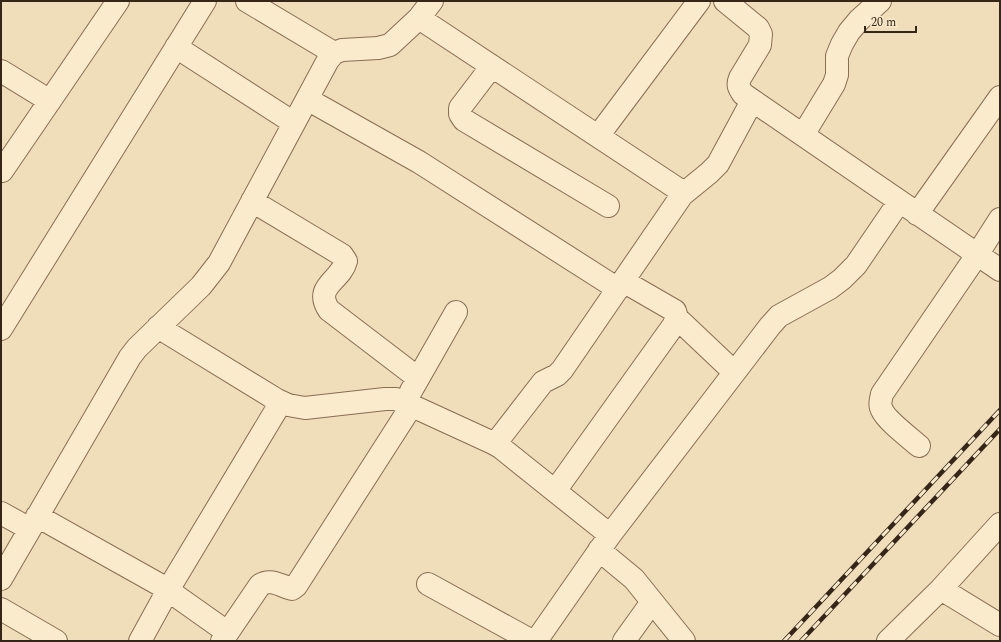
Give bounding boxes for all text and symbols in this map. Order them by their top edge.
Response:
scale bar [865,8,916,34]
text: 20 m [871,13,896,32]

